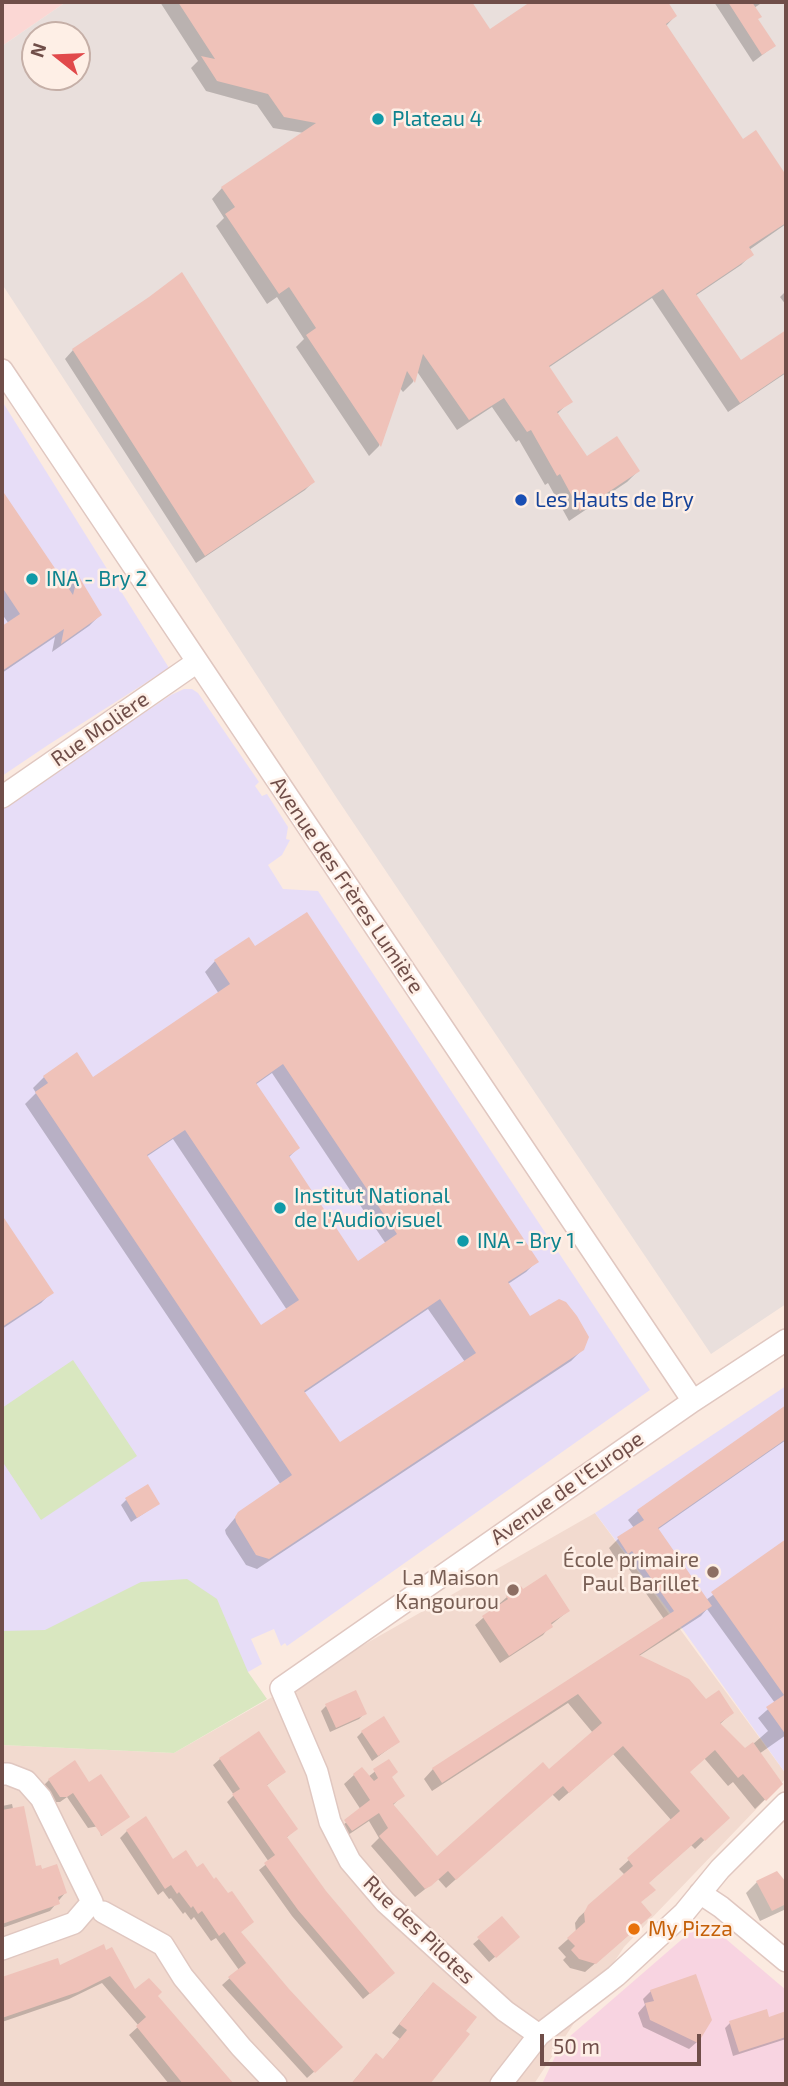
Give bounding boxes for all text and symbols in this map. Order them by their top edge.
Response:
north arrow [21,21,91,91]
text: N [24,40,51,60]
place label: Plateau 4 [392,106,483,132]
marker: Plateau 4 [370,111,386,127]
place label: Les Hauts de Bry [535,487,694,513]
marker: Les Hauts de Bry [513,492,529,508]
place label: INA - Bry 2 [46,566,147,592]
marker: INA - Bry 2 [24,571,40,587]
street label: Rue Molière [46,686,154,772]
street label: Avenue des Frères Lumière [265,772,429,998]
place label: Institut National de l'Audiovisuel [294,1183,450,1233]
marker: Institut National de l'Audiovisuel [272,1200,288,1216]
place label: INA - Bry 1 [477,1228,575,1254]
marker: INA - Bry 1 [455,1233,471,1249]
street label: Avenue de l'Europe [486,1426,648,1550]
place label: École primaire Paul Barillet [563,1547,699,1597]
marker: École primaire Paul Barillet [705,1564,721,1580]
place label: La Maison Kangourou [395,1565,499,1615]
marker: La Maison Kangourou [505,1582,521,1598]
street label: Rue des Pilotes [358,1870,480,1990]
place label: My Pizza [648,1916,733,1942]
marker: My Pizza [626,1921,642,1937]
scale bar [543,2020,704,2064]
text: 50 m [553,2033,600,2058]

